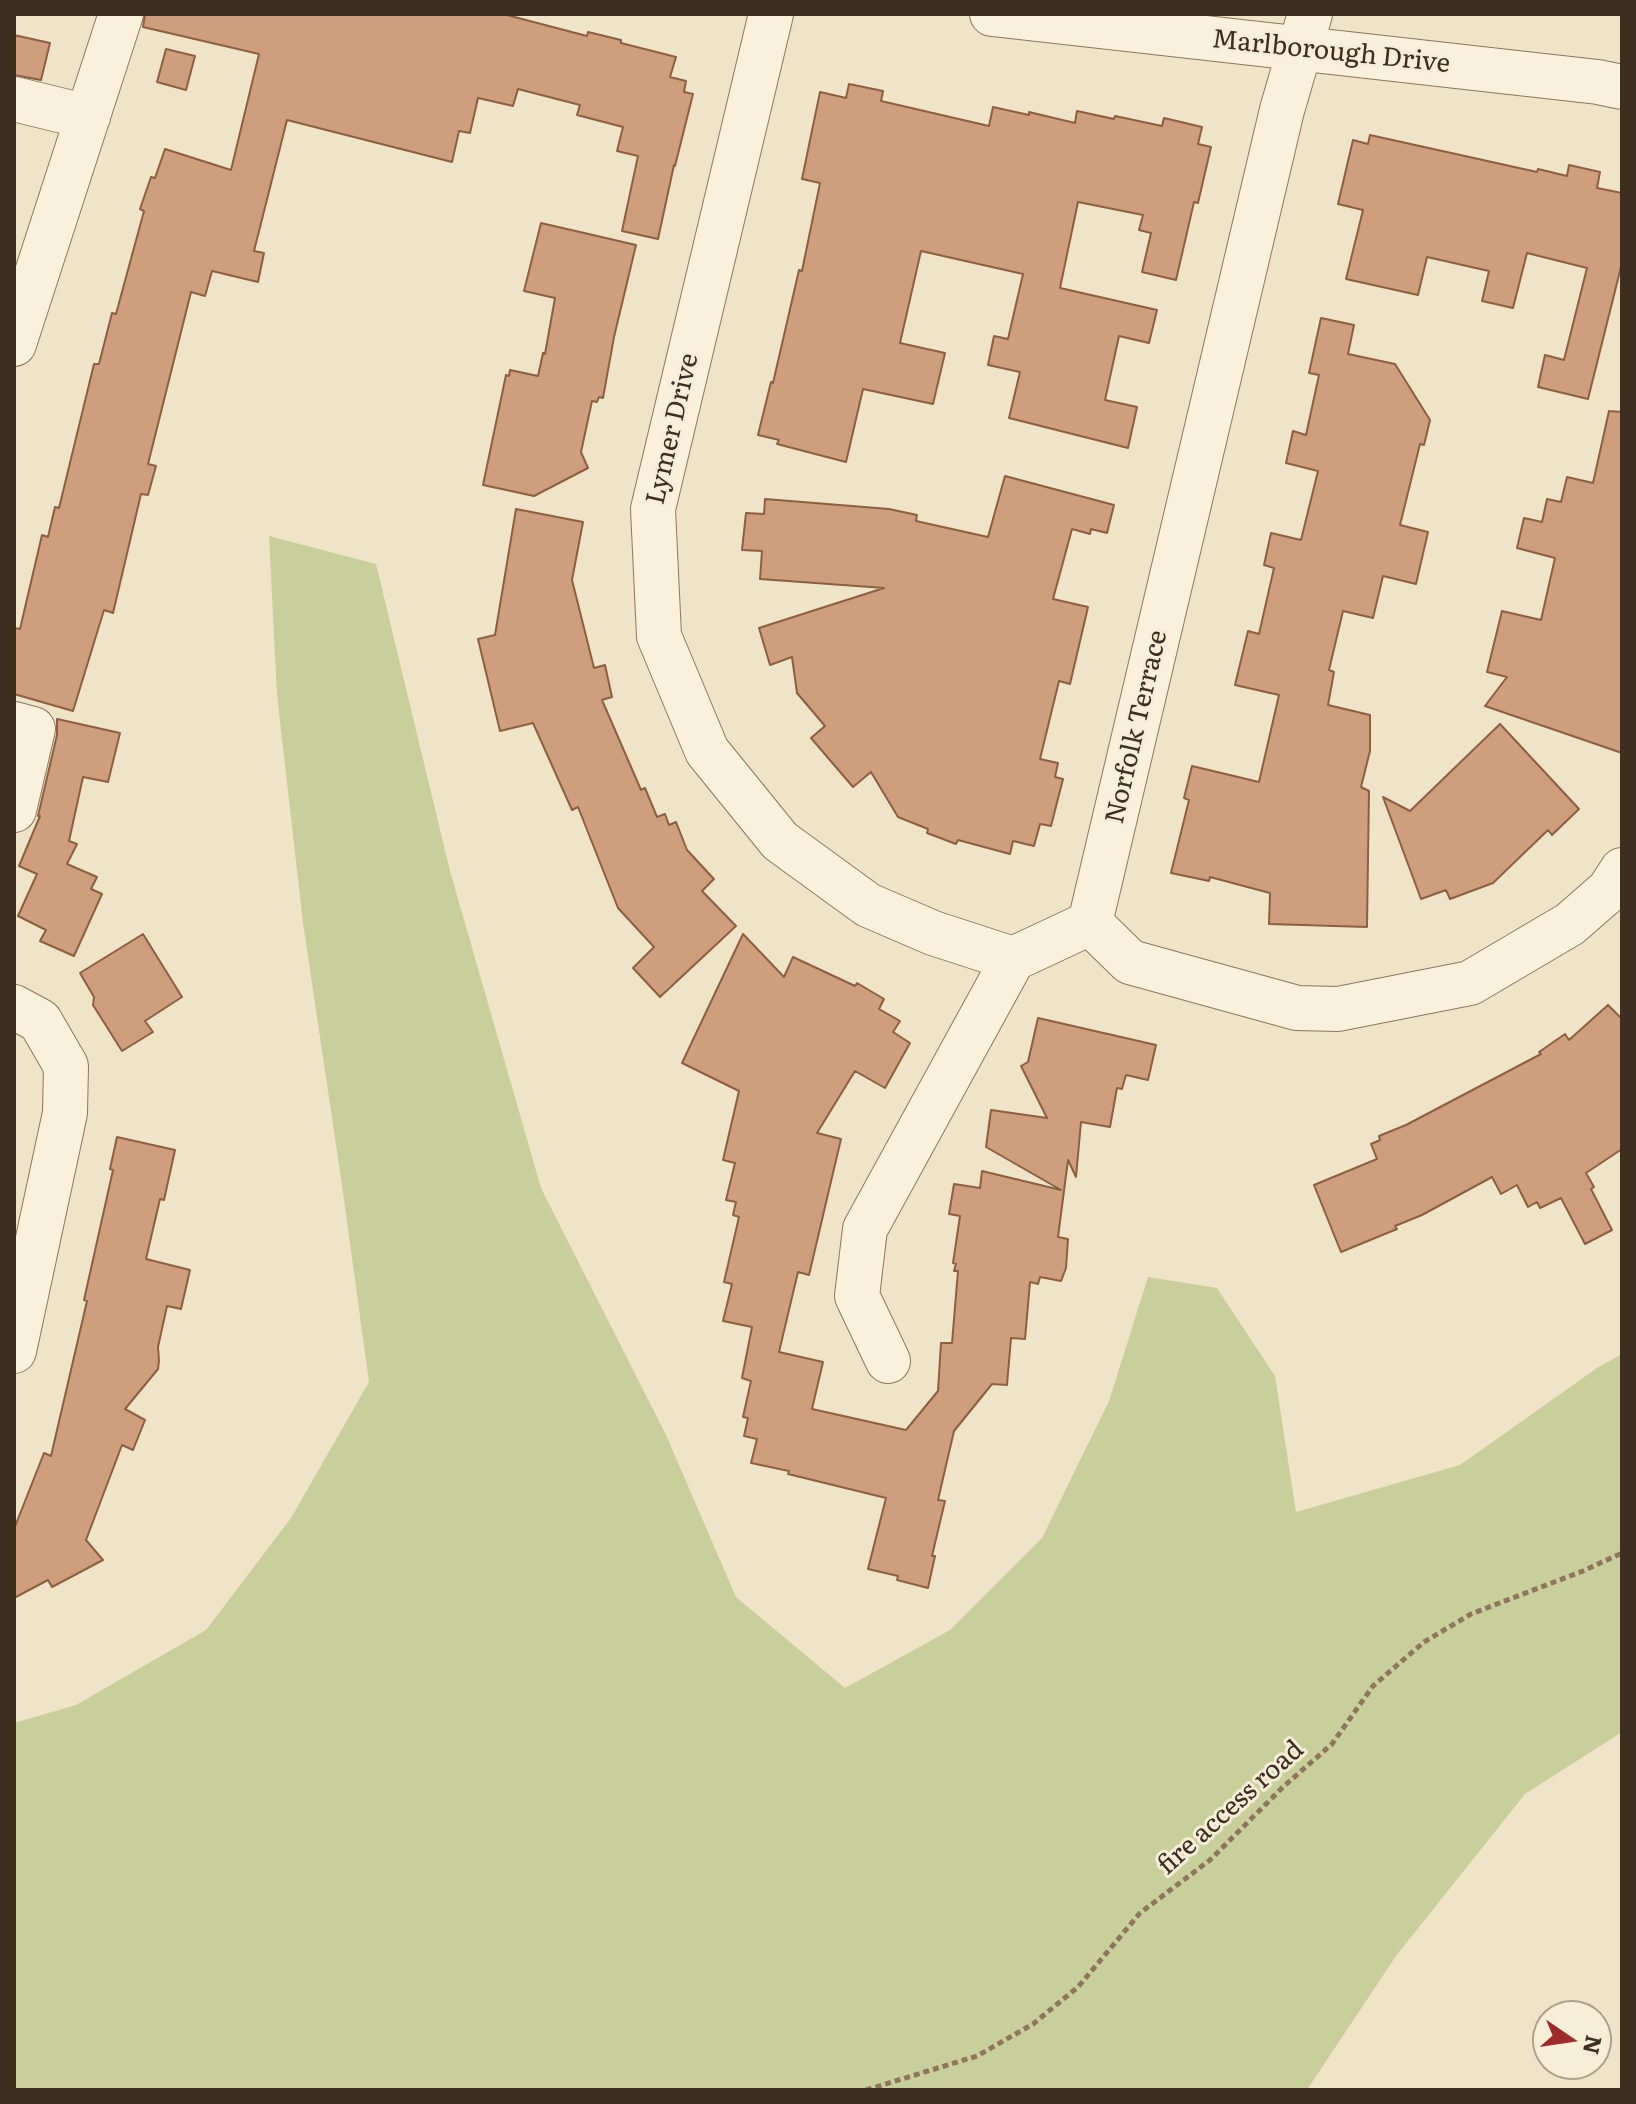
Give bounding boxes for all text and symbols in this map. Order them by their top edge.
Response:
street label: Marlborough Drive [1210,24,1452,80]
street label: Lymer Drive [640,350,706,508]
street label: Norfolk Terrace [1100,627,1174,827]
street label: fire access road [1152,1734,1310,1882]
north arrow [1532,2000,1612,2080]
text: N [1576,2032,1612,2058]

